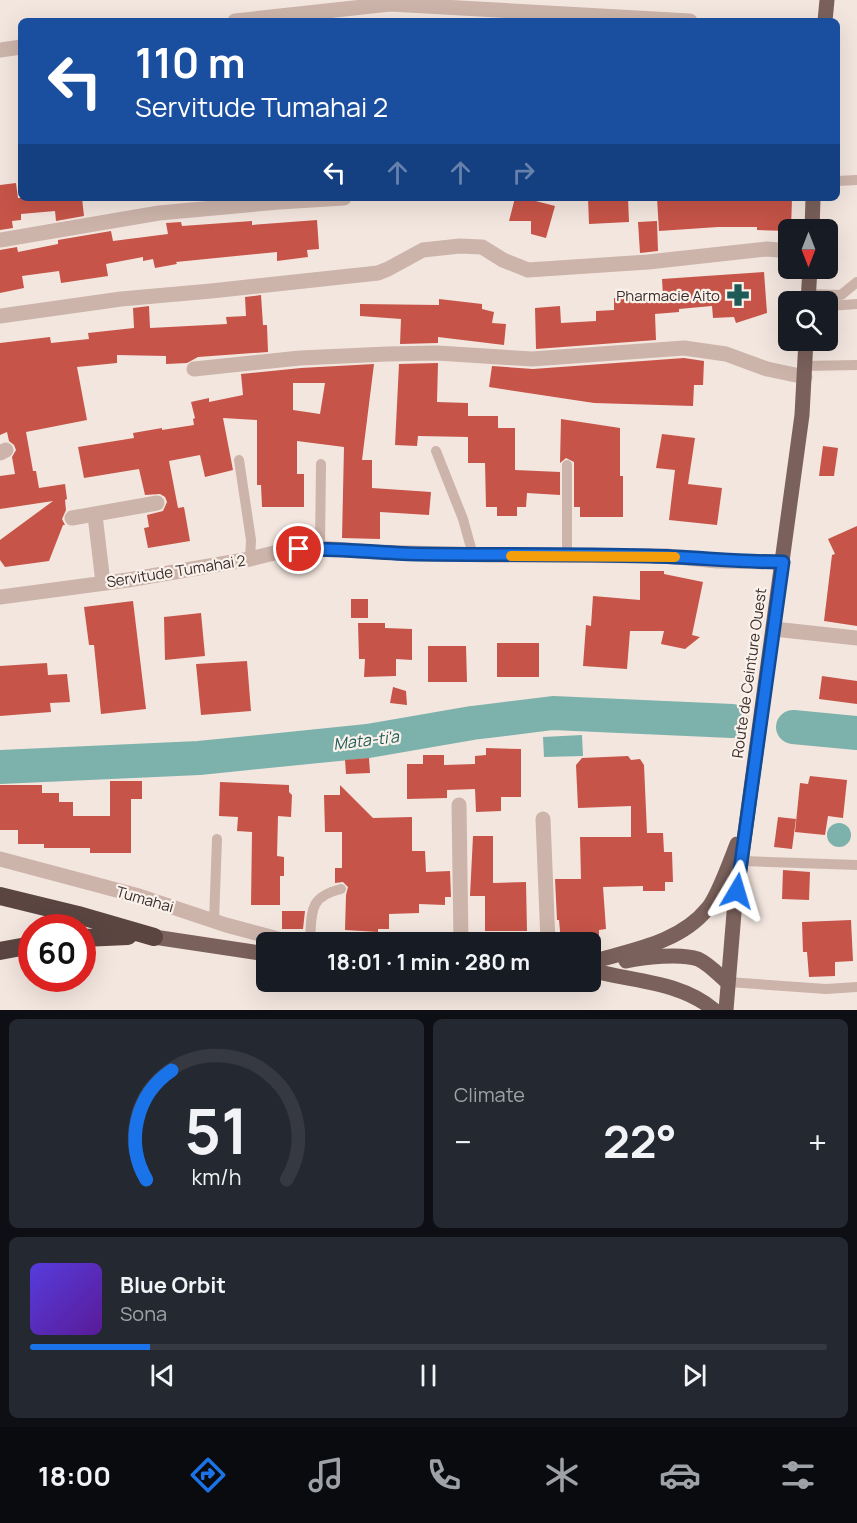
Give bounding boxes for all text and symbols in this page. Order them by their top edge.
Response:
text: 110 m [135,33,246,91]
icon: left [36,42,114,120]
text: Servitude Tumahai 2 [135,88,388,125]
icon: left [318,156,351,189]
icon: ahead [381,156,414,189]
icon: ahead [444,156,477,189]
icon: right [507,156,540,189]
north arrow [778,219,838,279]
map controls [778,219,838,351]
pharmacy icon: Pharmacie Aito [725,282,751,308]
place label: Pharmacie Aito [616,285,720,306]
button: search [778,291,838,351]
pin [273,523,324,574]
icon: arrive [282,532,315,565]
street label: Servitude Tumahai 2 [105,550,247,592]
street label: Route de Ceinture Ouest [727,587,771,759]
water label: Mata-ti'a [332,725,401,755]
position arrow [705,859,769,923]
street label: Tumahai [114,881,176,917]
speed limit sign: 60 [18,914,96,992]
text: 18:01 · 1 min · 280 m [327,947,530,977]
text: Climate [454,1081,525,1108]
text: 51 [185,1087,248,1173]
text: 22° [603,1110,677,1172]
text: − [454,1119,472,1164]
text: + [808,1119,827,1164]
text: km/h [192,1163,241,1192]
text: Blue Orbit [120,1270,226,1300]
text: Sona [120,1300,167,1327]
icon: previous [146,1359,179,1392]
icon: pause [412,1359,445,1392]
icon: next [678,1359,711,1392]
icon: directions [187,1454,229,1496]
icon: music [305,1454,347,1496]
icon: phone [423,1454,465,1496]
icon: climate [541,1454,583,1496]
icon: car [659,1454,701,1496]
icon: filters [777,1454,819,1496]
text: 18:00 [38,1457,111,1494]

